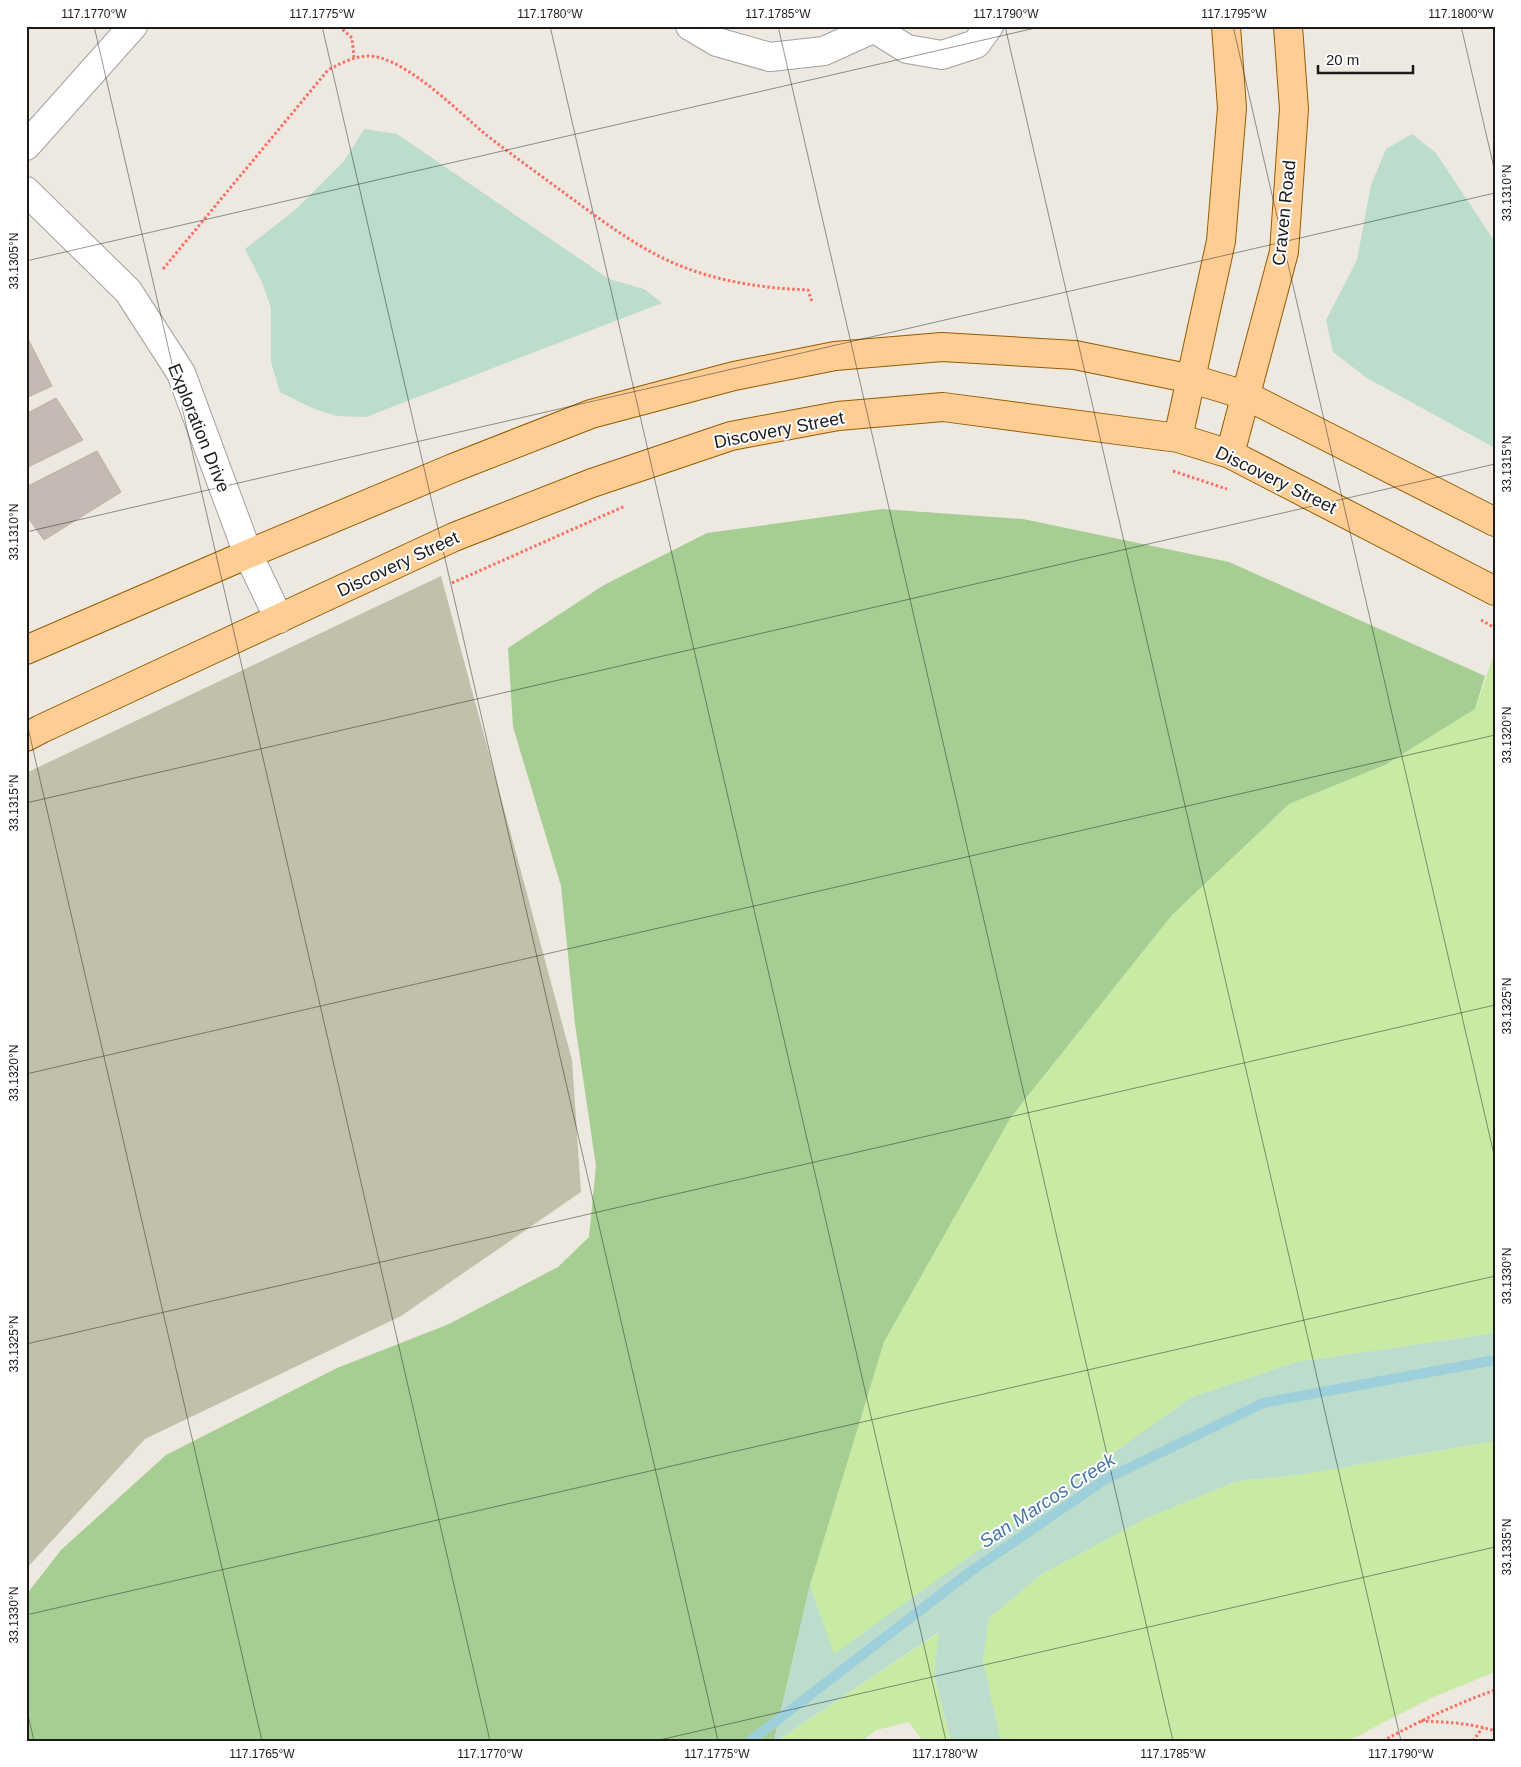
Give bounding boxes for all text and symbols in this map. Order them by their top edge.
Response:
text: 117.1770°W [61,7,127,21]
text: 117.1775°W [289,7,355,21]
text: 117.1780°W [517,7,583,21]
text: 117.1785°W [745,7,811,21]
text: 117.1790°W [973,7,1039,21]
text: 117.1795°W [1201,7,1267,21]
text: 117.1800°W [1428,7,1494,21]
scale bar [1318,42,1414,74]
text: 20 m [1326,51,1359,68]
street label: Craven Road [1269,159,1299,267]
text: 33.1310°N [1500,165,1514,221]
text: 33.1305°N [7,233,21,289]
street label: Exploration Drive [164,361,234,495]
street label: Discovery Street [712,408,846,452]
text: 33.1315°N [1500,436,1514,492]
street label: Discovery Street [1212,442,1340,518]
text: 33.1310°N [7,504,21,560]
street label: Discovery Street [334,527,462,601]
text: 33.1320°N [1500,707,1514,763]
text: 33.1315°N [7,775,21,831]
text: 33.1325°N [1500,978,1514,1034]
text: 33.1320°N [7,1045,21,1101]
text: 33.1330°N [1500,1248,1514,1304]
text: 33.1325°N [7,1316,21,1372]
water label: San Marcos Creek [976,1448,1120,1552]
text: 33.1335°N [1500,1519,1514,1575]
text: 33.1330°N [7,1587,21,1643]
text: 117.1765°W [229,1747,295,1761]
text: 117.1770°W [457,1747,523,1761]
text: 117.1775°W [684,1747,750,1761]
text: 117.1780°W [912,1747,978,1761]
text: 117.1785°W [1140,1747,1206,1761]
text: 117.1790°W [1368,1747,1434,1761]

